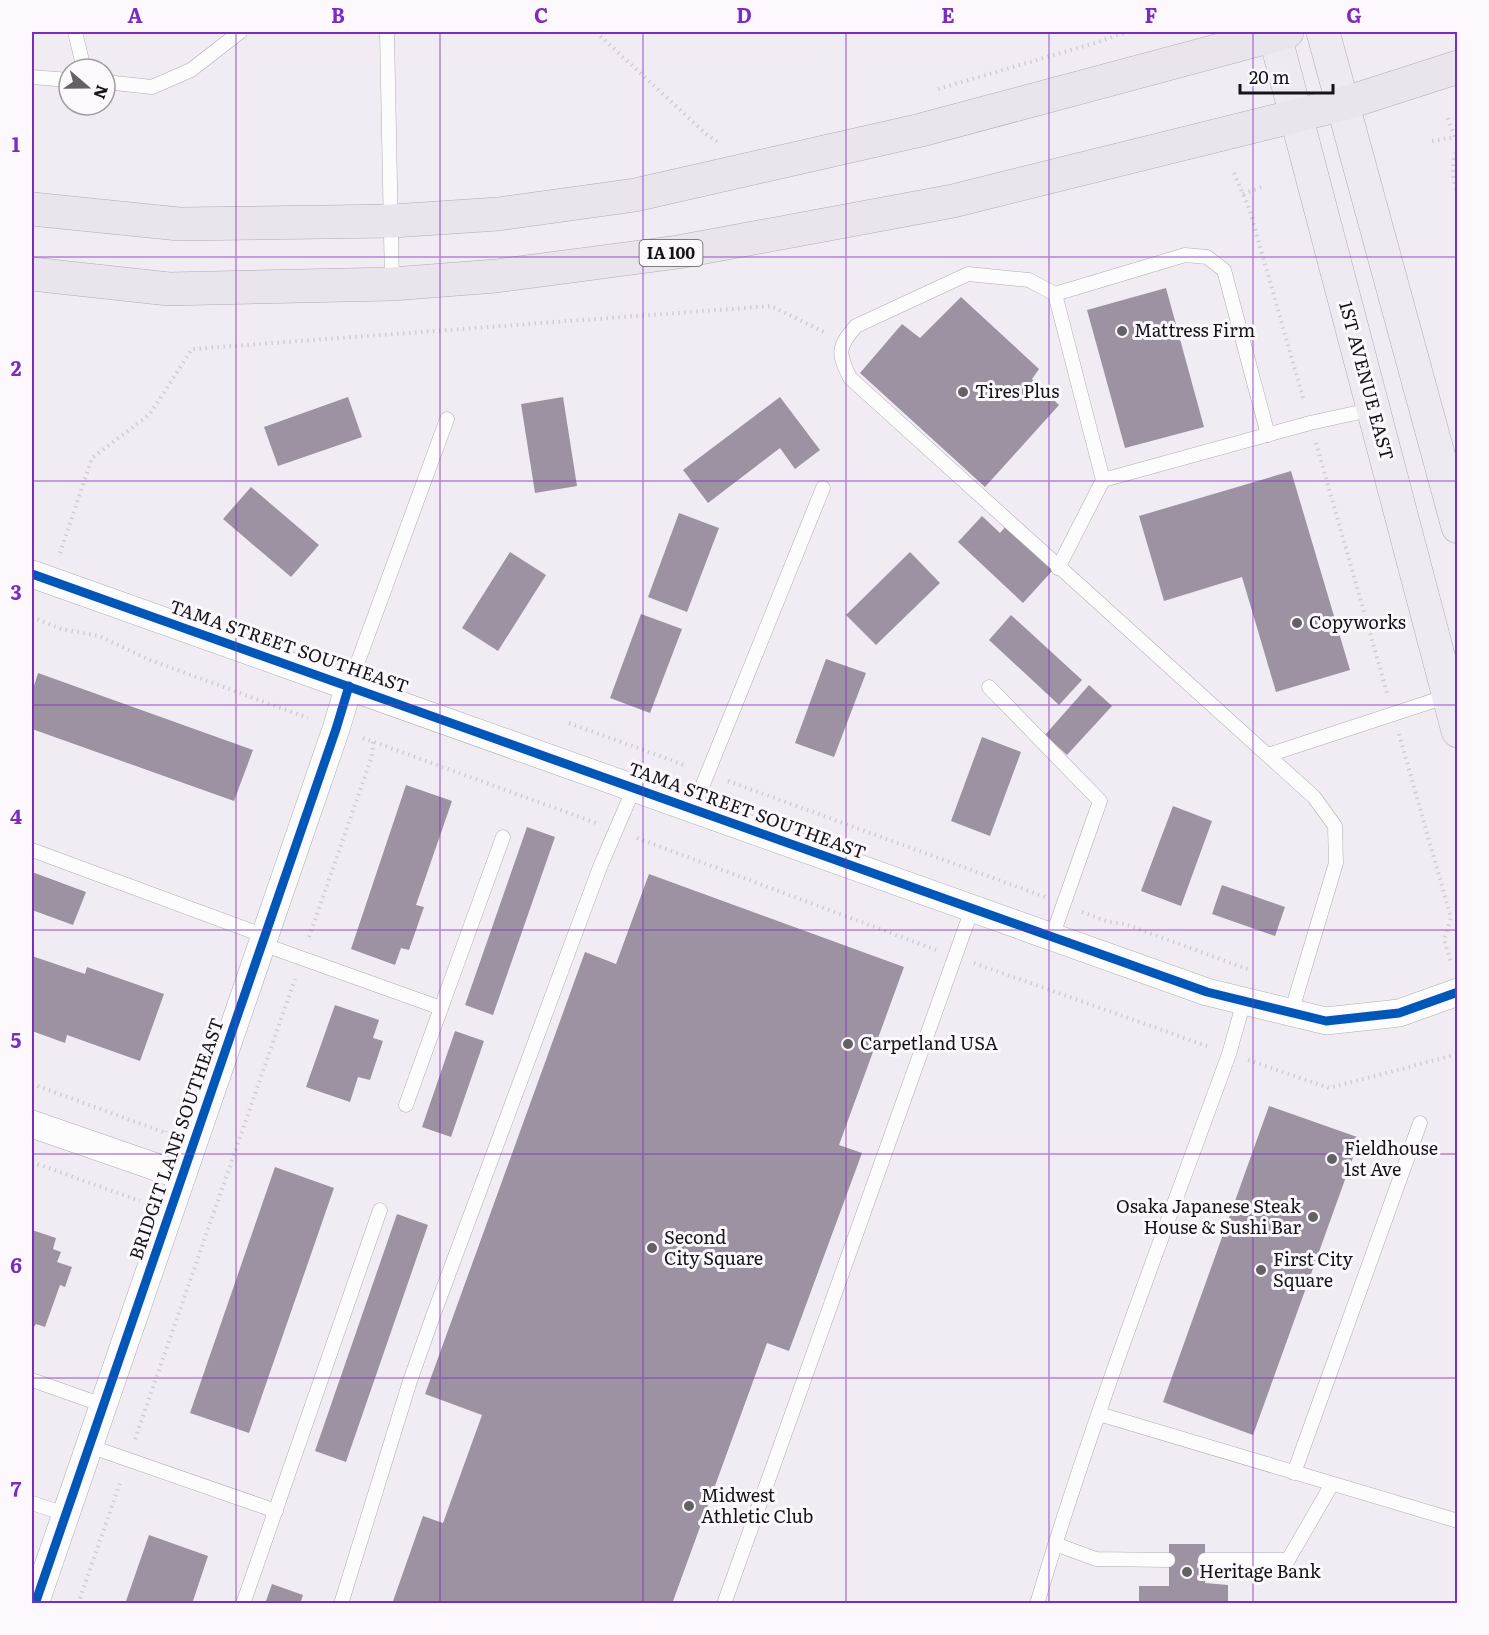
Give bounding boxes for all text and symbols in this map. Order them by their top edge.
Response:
text: A [127,0,143,29]
text: B [331,0,345,29]
text: C [534,0,548,29]
text: D [736,0,752,29]
text: E [941,0,955,29]
text: F [1145,0,1158,29]
text: G [1346,0,1362,29]
north arrow [57,57,117,117]
scale bar [1240,57,1333,95]
text: 20 m [1249,63,1290,90]
text: N [88,82,116,103]
text: 1 [12,128,20,158]
road number: IA 100 [640,240,702,266]
street label: 1ST AVENUE EAST [1333,298,1402,463]
place label: Mattress Firm [1134,316,1255,343]
marker: Mattress Firm [1115,324,1129,338]
text: 2 [11,352,22,382]
place label: Tires Plus [975,377,1059,404]
marker: Tires Plus [956,385,970,399]
text: 3 [10,576,22,606]
street label: TAMA STREET SOUTHEAST [166,592,413,699]
place label: Copyworks [1309,608,1406,635]
marker: Copyworks [1290,616,1304,630]
street label: TAMA STREET SOUTHEAST [625,754,870,865]
text: 4 [10,800,22,830]
street label: BRIDGIT LANE SOUTHEAST [121,1014,230,1263]
text: 5 [11,1024,22,1054]
place label: Carpetland USA [860,1029,998,1056]
marker: Carpetland USA [841,1037,855,1051]
place label: Fieldhouse 1st Ave [1344,1134,1438,1182]
marker: Fieldhouse 1st Ave [1325,1152,1339,1166]
place label: Osaka Japanese Steak House & Sushi Bar [1116,1192,1302,1240]
marker: Osaka Japanese Steak House & Sushi Bar [1306,1210,1320,1224]
place label: Second City Square [664,1223,763,1271]
marker: Second City Square [645,1241,659,1255]
place label: First City Square [1273,1245,1354,1293]
text: 6 [10,1249,22,1279]
marker: First City Square [1254,1263,1268,1277]
text: 7 [11,1473,22,1503]
place label: Midwest Athletic Club [701,1481,814,1529]
marker: Midwest Athletic Club [682,1499,696,1513]
place label: Heritage Bank [1199,1557,1322,1584]
marker: Heritage Bank [1180,1565,1194,1579]

